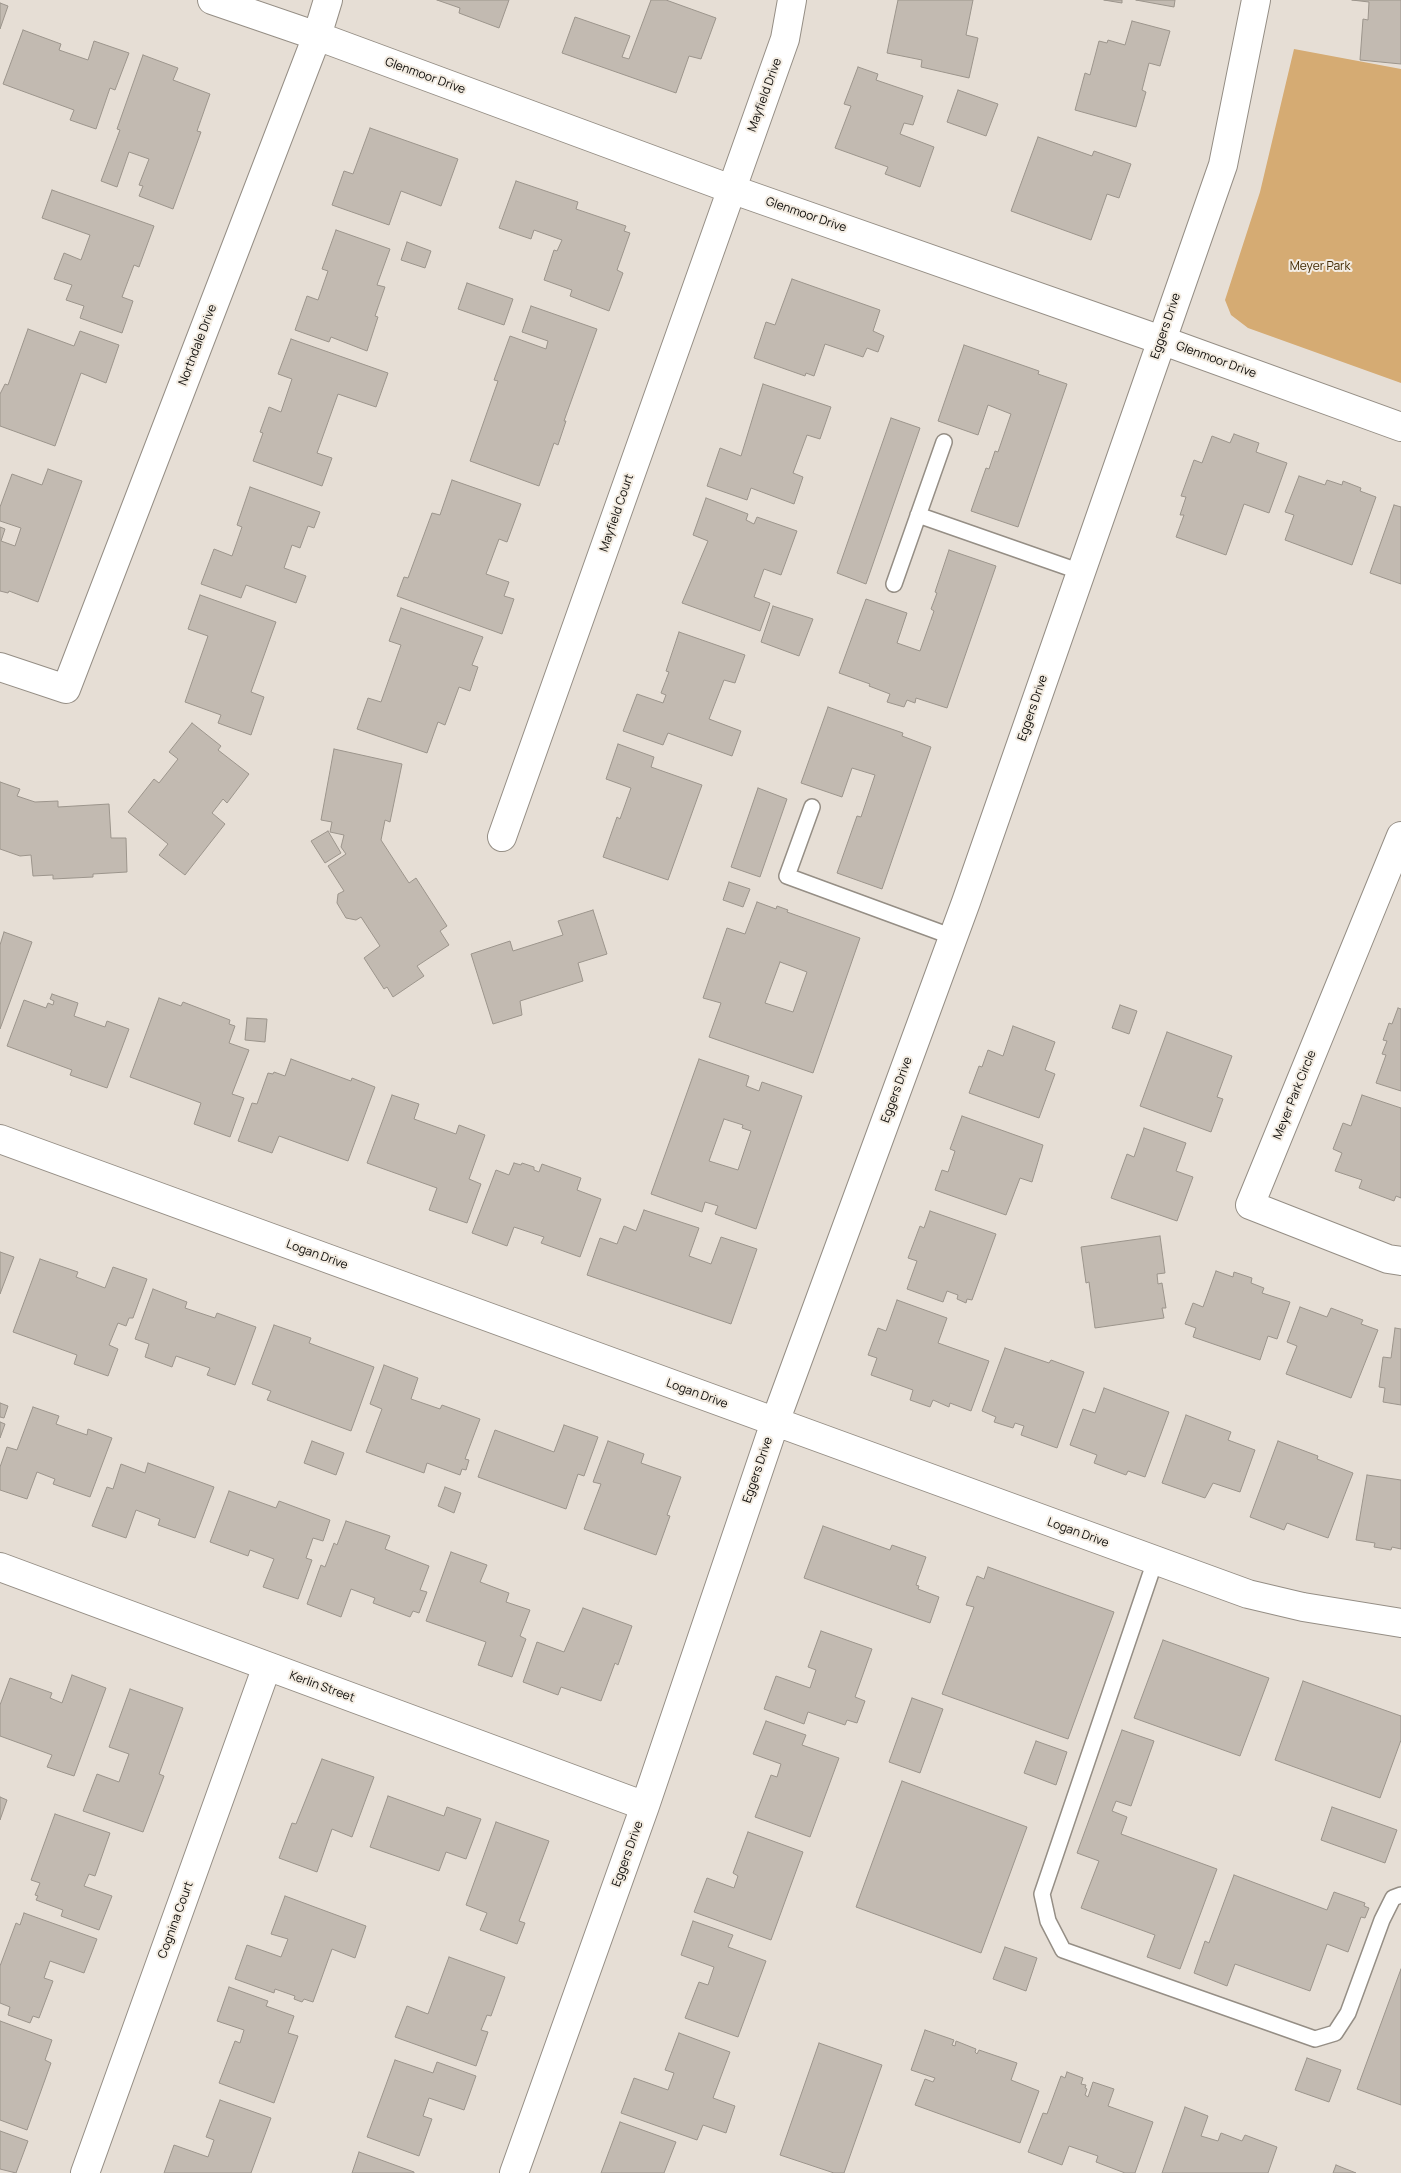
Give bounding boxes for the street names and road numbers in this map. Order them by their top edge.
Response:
street label: Glenmoor Drive [383,55,467,97]
street label: Mayfield Drive [745,56,785,134]
street label: Glenmoor Drive [764,194,848,236]
street label: Eggers Drive [1148,291,1184,361]
street label: Northdale Drive [176,302,220,388]
street label: Glenmoor Drive [1174,339,1258,381]
street label: Mayfield Court [597,472,637,554]
street label: Eggers Drive [1015,673,1051,743]
street label: Meyer Park Circle [1271,1048,1319,1142]
street label: Eggers Drive [878,1055,916,1125]
street label: Logan Drive [284,1237,350,1273]
street label: Logan Drive [664,1376,730,1412]
street label: Eggers Drive [740,1435,776,1505]
street label: Logan Drive [1045,1515,1111,1551]
street label: Kerlin Street [287,1669,357,1705]
street label: Eggers Drive [609,1819,647,1889]
street label: Cognina Court [155,1880,197,1960]

